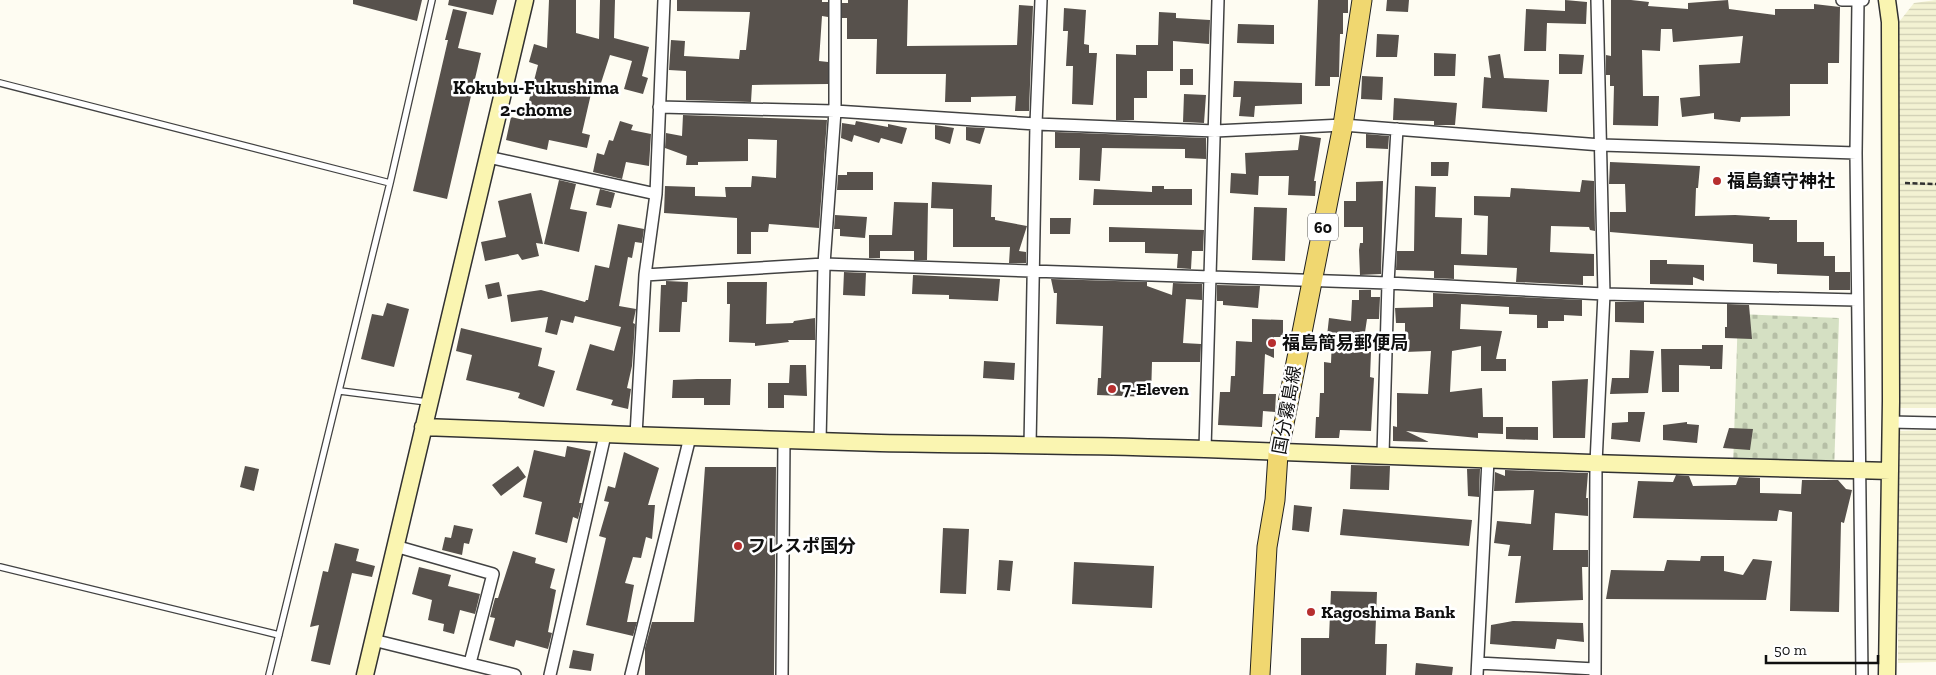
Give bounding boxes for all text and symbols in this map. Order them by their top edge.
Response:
district label: Kokubu-Fukushima 2-chome [453,76,620,121]
place label: 福島鎮守神社 [1727,170,1835,192]
marker: 福島鎮守神社 [1711,175,1723,187]
road number: 60 [1308,213,1338,240]
place label: 福島簡易郵便局 [1282,332,1408,354]
marker: 福島簡易郵便局 [1266,337,1278,349]
street label: 国分霧島線 [1268,364,1306,456]
place label: 7-Eleven [1122,378,1189,400]
marker: 7-Eleven [1106,383,1118,395]
place label: フレスポ国分 [748,535,856,557]
marker: フレスポ国分 [732,540,744,552]
place label: Kagoshima Bank [1321,601,1455,623]
marker: Kagoshima Bank [1305,606,1317,618]
scale bar [1766,632,1878,664]
text: 50 m [1774,641,1807,659]

